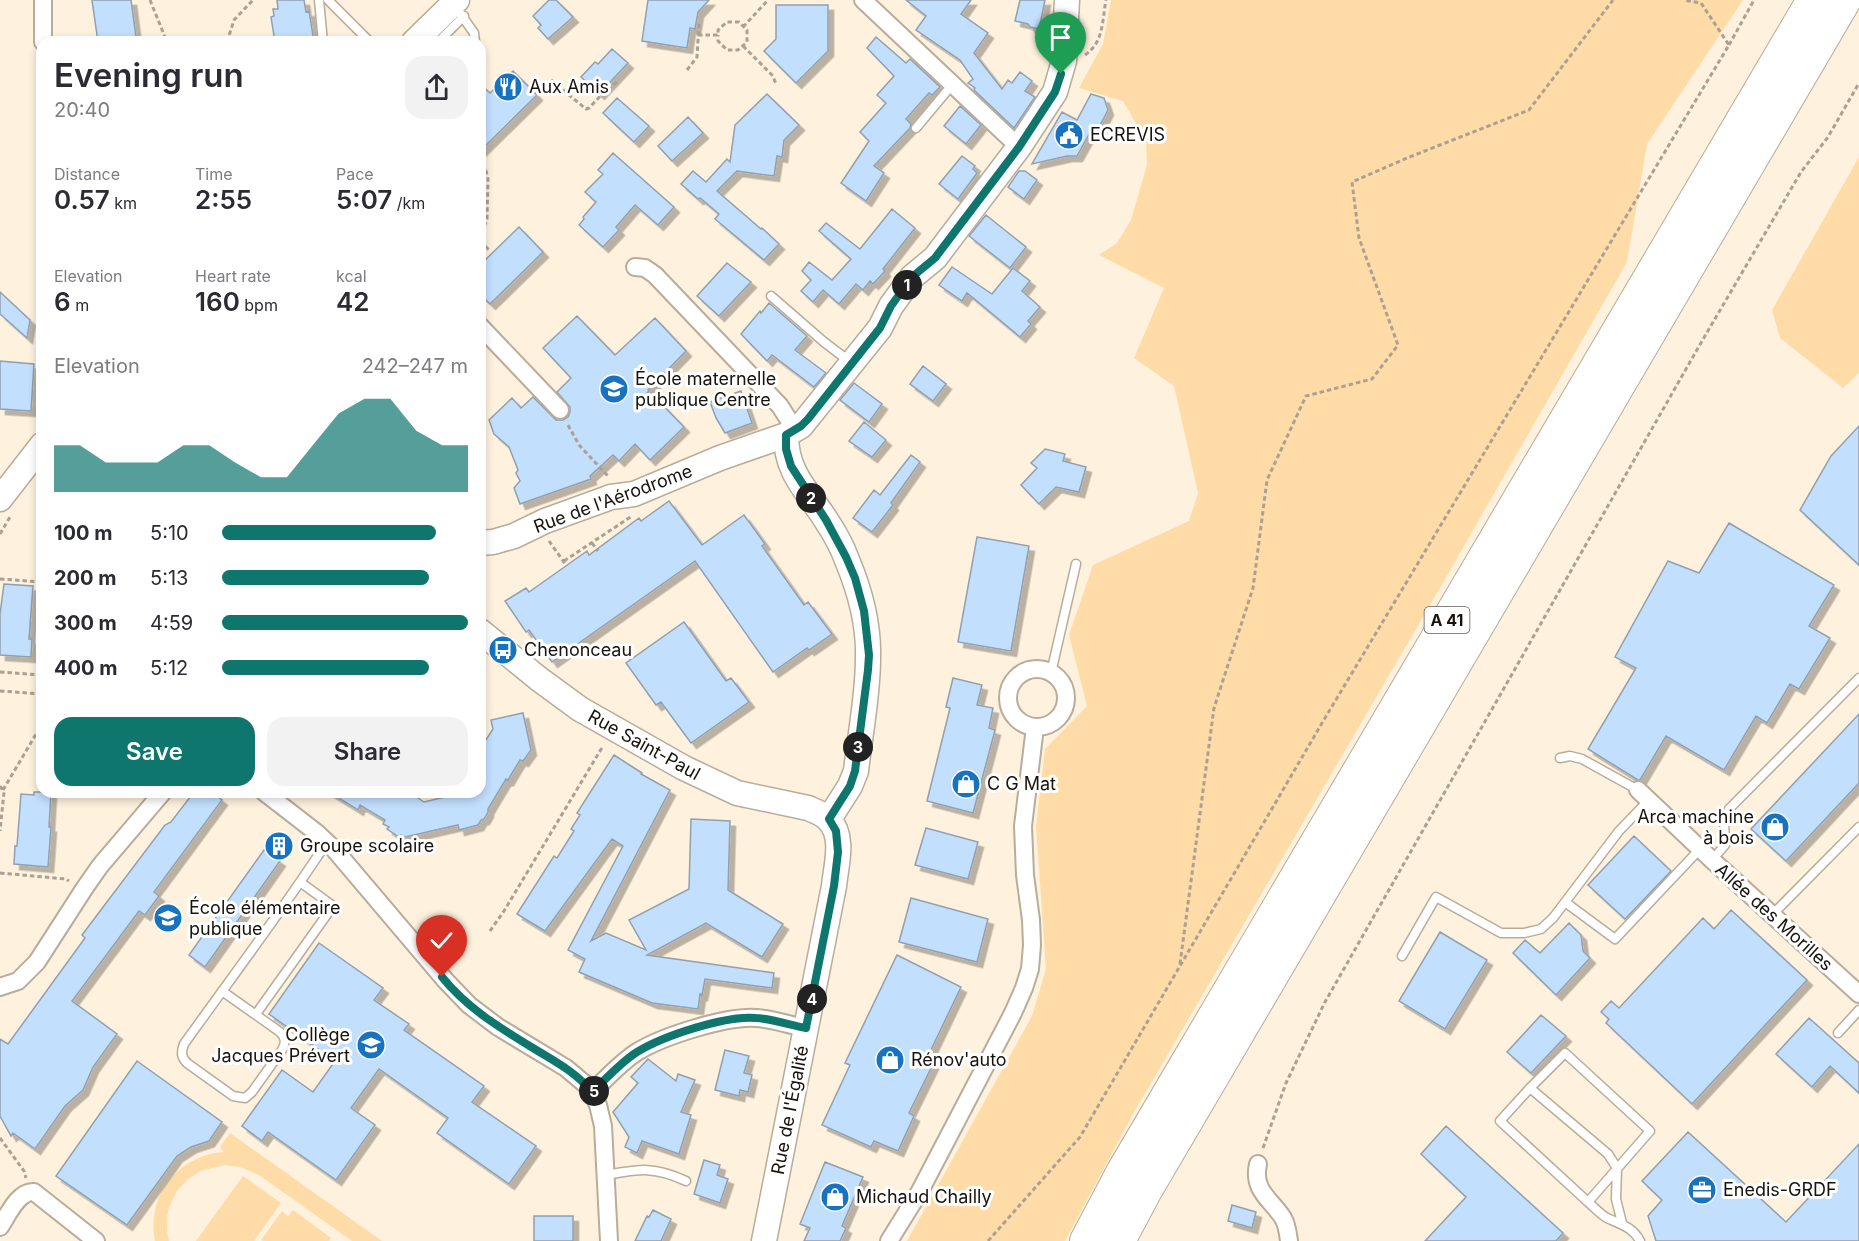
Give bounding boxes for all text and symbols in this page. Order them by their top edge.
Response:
pin [1035,12,1086,74]
icon: arrive [1044,21,1077,54]
text: Evening run [54,55,244,95]
button: share [405,56,468,119]
restaurant icon: Aux Amis [492,71,524,103]
place label: Aux Amis [529,76,609,97]
text: 20:40 [54,98,110,122]
public building icon: ECREVIS [1053,119,1085,151]
place label: ECREVIS [1090,124,1165,145]
text: Distance [54,164,120,184]
text: Time [195,164,233,184]
text: Pace [336,164,374,184]
text: 0.57 [54,184,110,215]
text: 2:55 [195,184,252,215]
text: 5:07 [336,184,392,215]
text: km [110,193,137,213]
text: /km [392,193,425,213]
text: Elevation [54,266,123,286]
text: Heart rate [195,266,271,286]
text: kcal [336,266,367,286]
pin: 1 [892,270,922,300]
text: 1 [904,275,910,295]
text: 6 [54,286,71,317]
text: 160 [195,286,240,317]
text: 42 [336,286,370,317]
text: m [71,295,89,315]
text: bpm [240,295,278,315]
text: Elevation [54,354,140,378]
text: 242–247 m [362,354,468,378]
place label: École maternelle publique Centre [635,367,776,410]
school or university icon: École maternelle publique Centre [598,373,630,405]
street label: Rue de l'Aérodrome [531,460,695,537]
pin: 2 [796,483,826,513]
text: 2 [806,488,816,508]
text: 100 m [54,521,113,545]
text: 5:10 [150,521,189,545]
text: 200 m [54,566,117,590]
text: 5:13 [150,566,188,590]
road number: A 41 [1424,607,1470,633]
text: 300 m [54,611,117,635]
text: 4:59 [150,611,193,635]
bus stop icon: Chenonceau [487,634,519,666]
place label: Chenonceau [524,639,632,660]
text: 400 m [54,656,118,680]
text: 5:12 [150,656,188,680]
street label: Rue Saint-Paul [585,705,704,784]
button: Save [54,717,255,786]
button: Share [267,717,468,786]
pin: 3 [843,732,873,762]
text: 3 [853,737,863,757]
shop icon: C G Mat [950,768,982,800]
place label: C G Mat [987,773,1056,794]
place label: Arca machine à bois [1637,806,1754,848]
shop icon: Arca machine à bois [1759,811,1791,843]
building icon: Groupe scolaire [263,830,295,862]
place label: Groupe scolaire [300,835,434,856]
street label: Allée des Morilles [1711,858,1837,975]
place label: École élémentaire publique [189,896,340,939]
school or university icon: École élémentaire publique [152,902,184,934]
pin [416,915,467,977]
icon: check [425,924,458,957]
pin: 4 [797,984,827,1014]
text: 4 [807,989,817,1009]
place label: Collège Jacques Prévert [211,1024,350,1066]
school or university icon: Collège Jacques Prévert [355,1029,387,1061]
street label: Rue de l'Égalité [766,1043,812,1176]
shop icon: Rénov'auto [874,1044,906,1076]
place label: Rénov'auto [911,1049,1007,1070]
pin: 5 [579,1076,609,1106]
text: 5 [589,1081,599,1101]
office icon: Enedis-GRDF [1686,1174,1718,1206]
place label: Enedis-GRDF [1723,1179,1837,1200]
shop icon: Michaud Chailly [819,1181,851,1213]
place label: Michaud Chailly [856,1186,992,1207]

